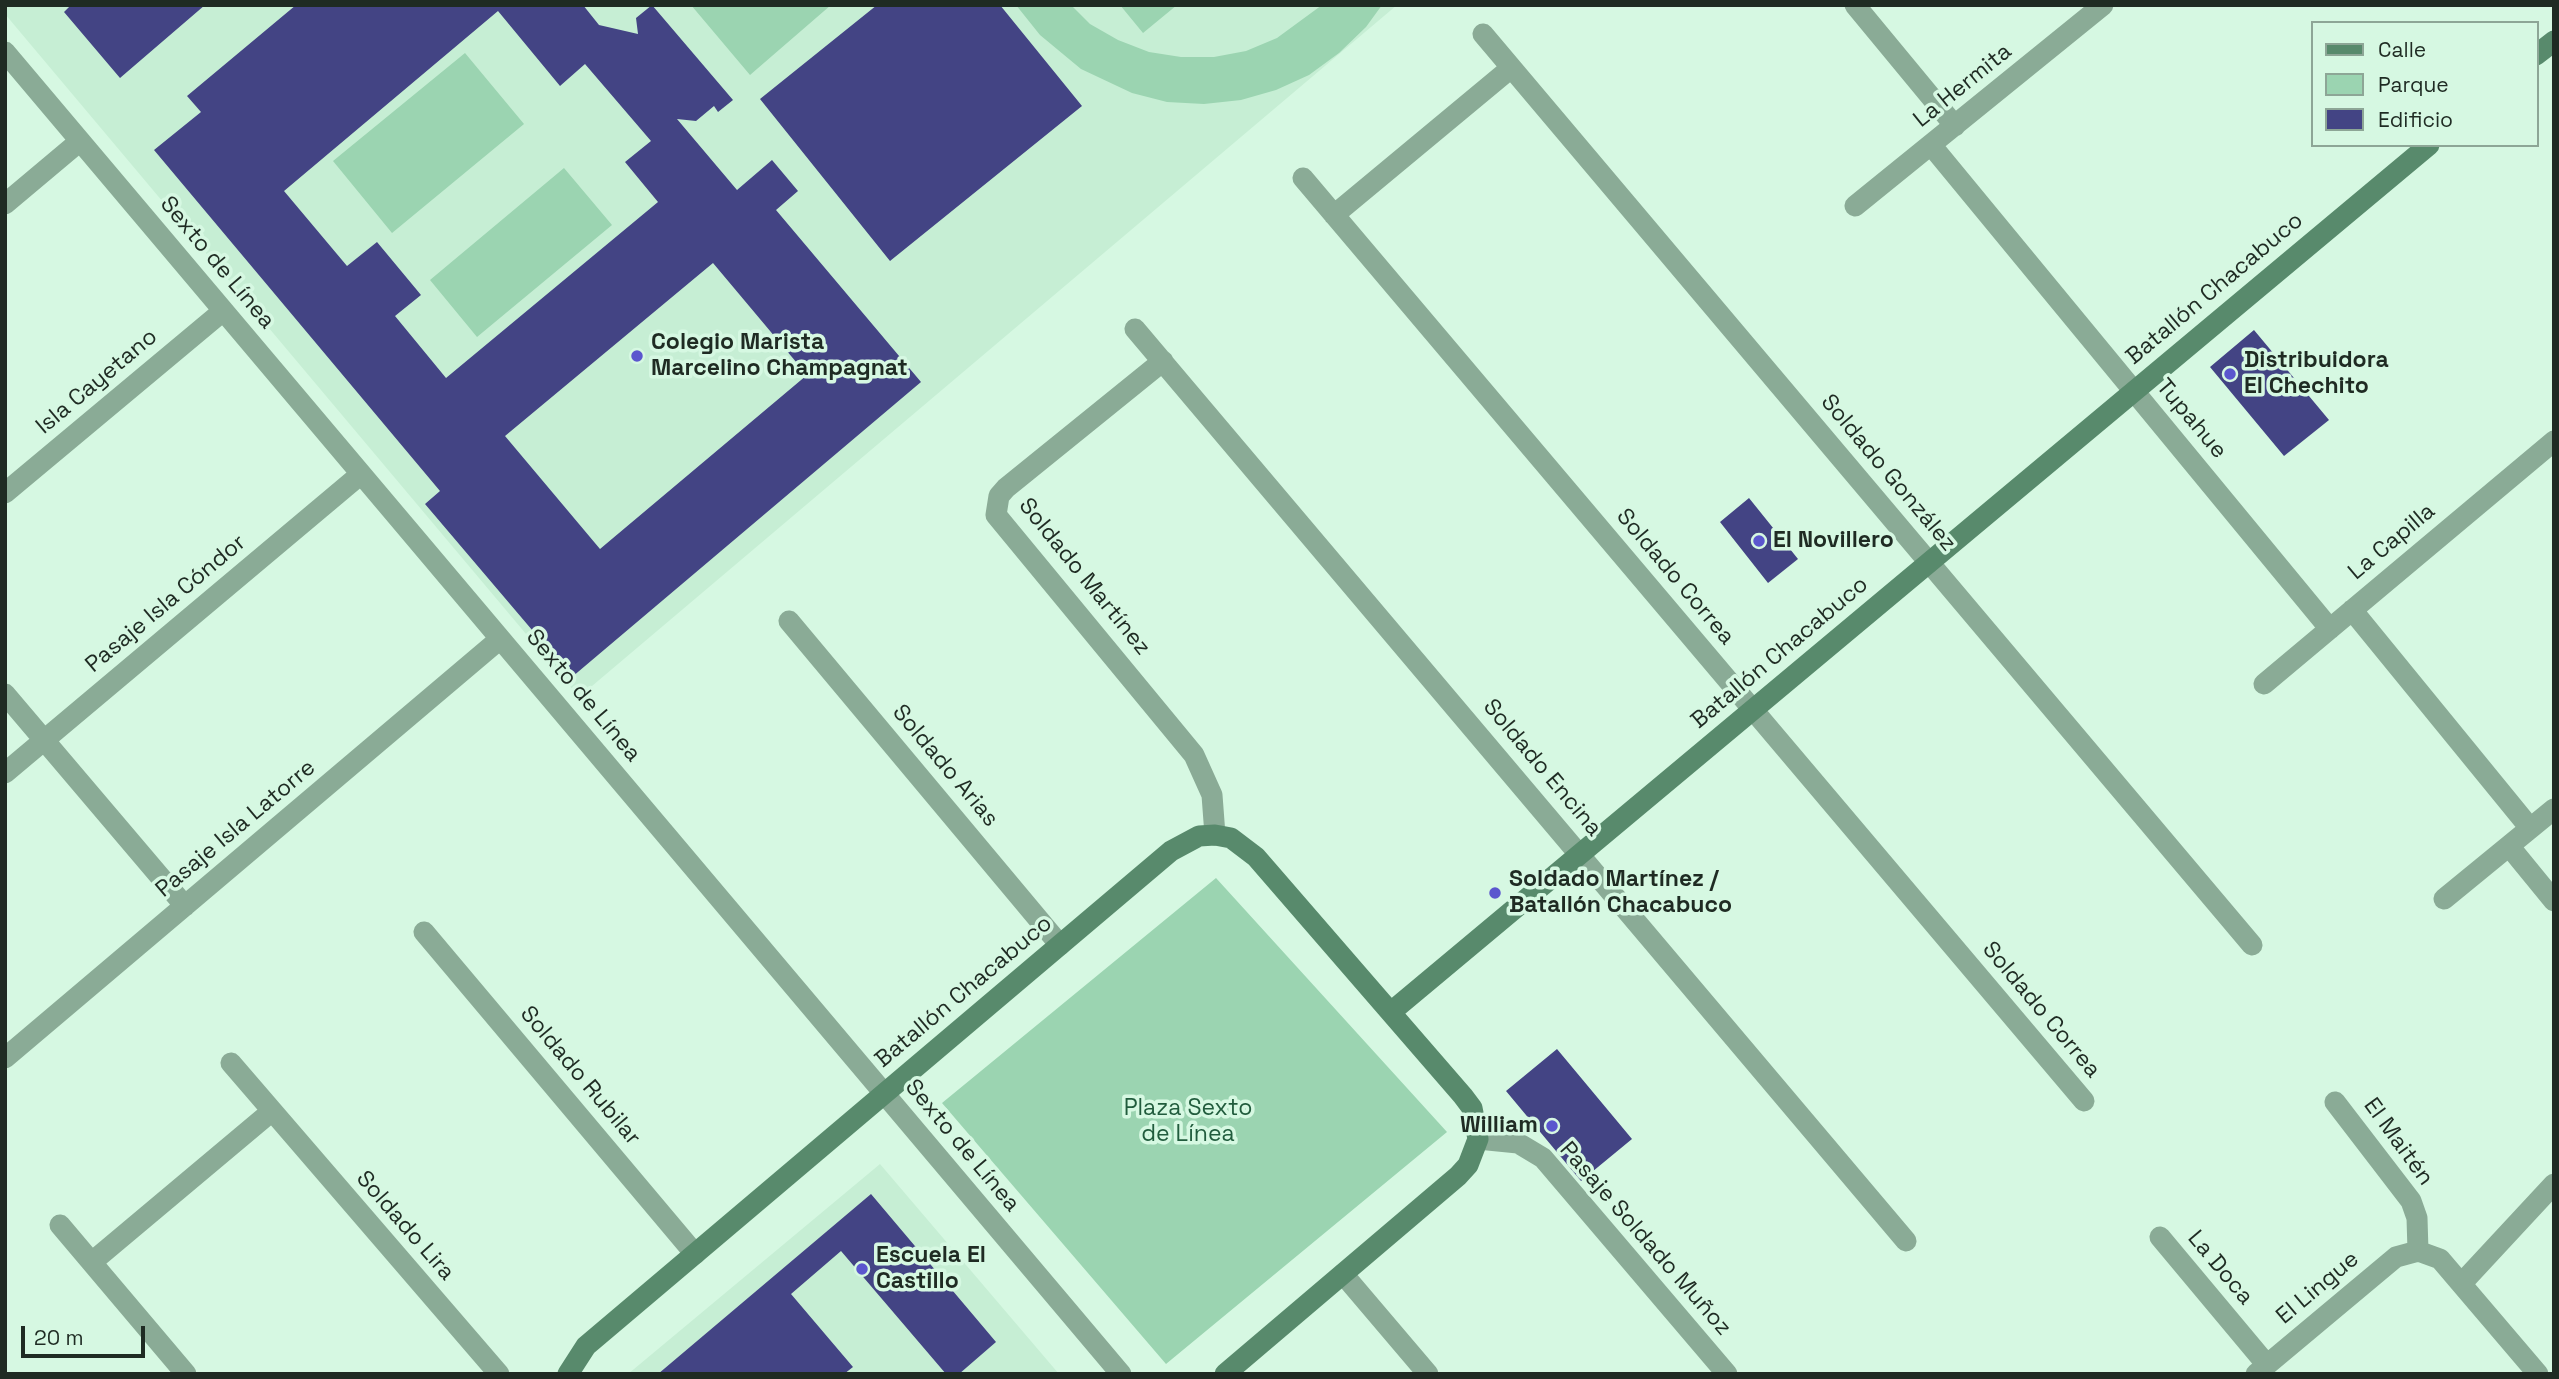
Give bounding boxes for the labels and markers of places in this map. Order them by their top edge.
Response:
place label: Colegio Marista Marcelino Champagnat [651,329,908,383]
place label: Distribuidora El Chechito [2244,347,2389,401]
marker: Colegio Marista Marcelino Champagnat [629,348,645,364]
marker: Distribuidora El Chechito [2222,366,2238,382]
place label: El Novillero [1773,527,1894,555]
marker: El Novillero [1751,533,1767,549]
place label: Soldado Martínez / Batallón Chacabuco [1509,866,1732,920]
marker: Soldado Martínez / Batallón Chacabuco [1487,885,1503,901]
place label: William [1460,1112,1538,1140]
marker: William [1544,1118,1560,1134]
place label: Escuela El Castillo [876,1242,986,1296]
marker: Escuela El Castillo [854,1261,870,1277]

